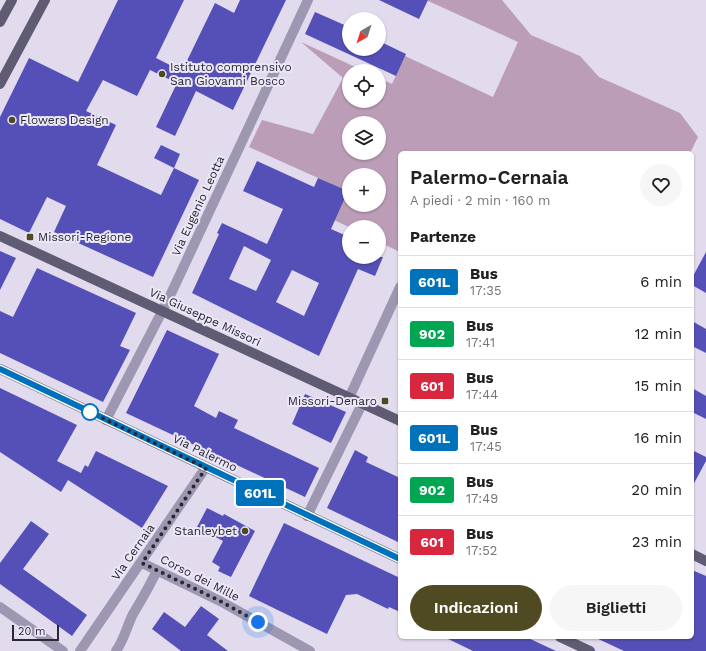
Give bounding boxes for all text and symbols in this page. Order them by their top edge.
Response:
north arrow [342,12,386,56]
map controls [342,12,386,264]
place label: Istituto comprensivo San Giovanni Bosco [170,60,292,88]
button: locate [342,64,386,108]
marker: Istituto comprensivo San Giovanni Bosco [157,69,167,79]
place label: Flowers Design [20,113,109,127]
marker: Flowers Design [7,115,17,125]
button: layers [342,116,386,160]
street label: Via Eugenio Leotta [169,154,227,258]
button: heart [640,164,682,206]
text: Palermo-Cernaia [410,166,568,189]
button: + [342,168,386,212]
text: A piedi · 2 min · 160 m [410,193,550,208]
button: − [342,220,386,264]
text: Partenze [410,228,476,246]
place label: Missori-Regione [38,230,131,244]
marker: Missori-Regione [25,232,35,242]
text: Bus [470,265,498,283]
text: 6 min [640,273,682,291]
text: 601L [418,274,450,290]
text: 17:35 [470,283,501,298]
street label: Via Giuseppe Missori [147,285,263,349]
text: Bus [466,317,494,335]
text: 12 min [635,325,682,343]
text: 902 [419,326,445,342]
text: 17:41 [466,335,495,350]
text: Bus [466,369,494,387]
text: 15 min [635,377,682,395]
text: 601 [420,378,444,394]
text: 17:44 [466,387,498,402]
place label: Missori-Denaro [288,394,377,408]
marker: Missori-Denaro [380,396,390,406]
unlabelled marker [81,403,99,421]
text: Bus [470,421,498,439]
text: 16 min [634,429,682,447]
text: 601L [418,430,450,446]
street label: Via Palermo [171,431,239,475]
text: 17:45 [470,439,502,454]
text: Bus [466,473,494,491]
line badge: 601L [232,480,288,506]
text: 20 min [631,481,682,499]
text: 902 [419,482,445,498]
text: 601L [244,485,276,501]
text: 17:49 [466,491,498,506]
street label: Via Cernaia [108,521,158,583]
place label: Stanleybet [174,524,237,538]
text: Bus [466,525,494,543]
marker: Stanleybet [240,526,250,536]
text: 23 min [632,533,682,551]
text: 601 [420,534,444,550]
text: 17:52 [466,543,497,558]
street label: Corso dei Mille [158,552,242,604]
button: Indicazioni [410,585,542,631]
button: Biglietti [550,585,682,631]
your location [248,612,268,632]
scale bar [12,623,59,642]
text: 20 m [18,625,46,638]

